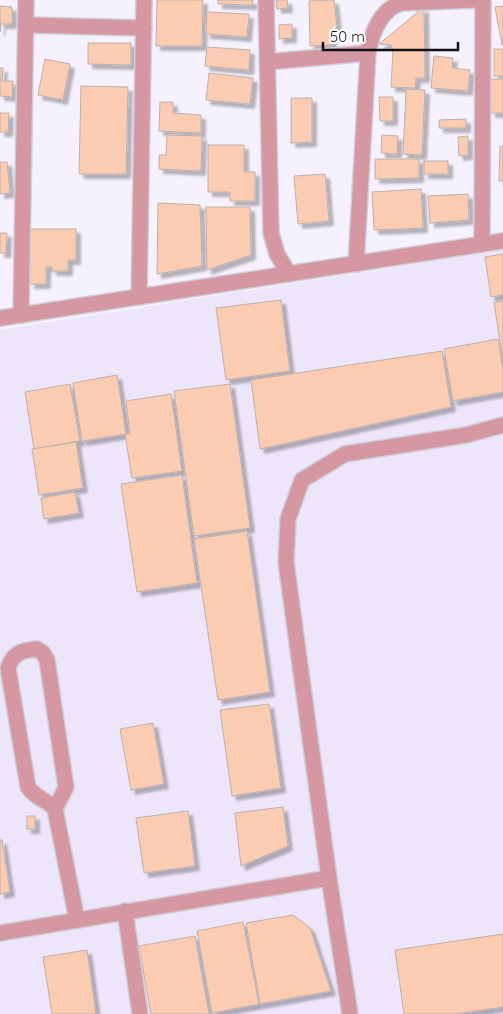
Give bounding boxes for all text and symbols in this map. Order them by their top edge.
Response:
scale bar [323,20,458,52]
text: 50 m [330,27,365,46]

